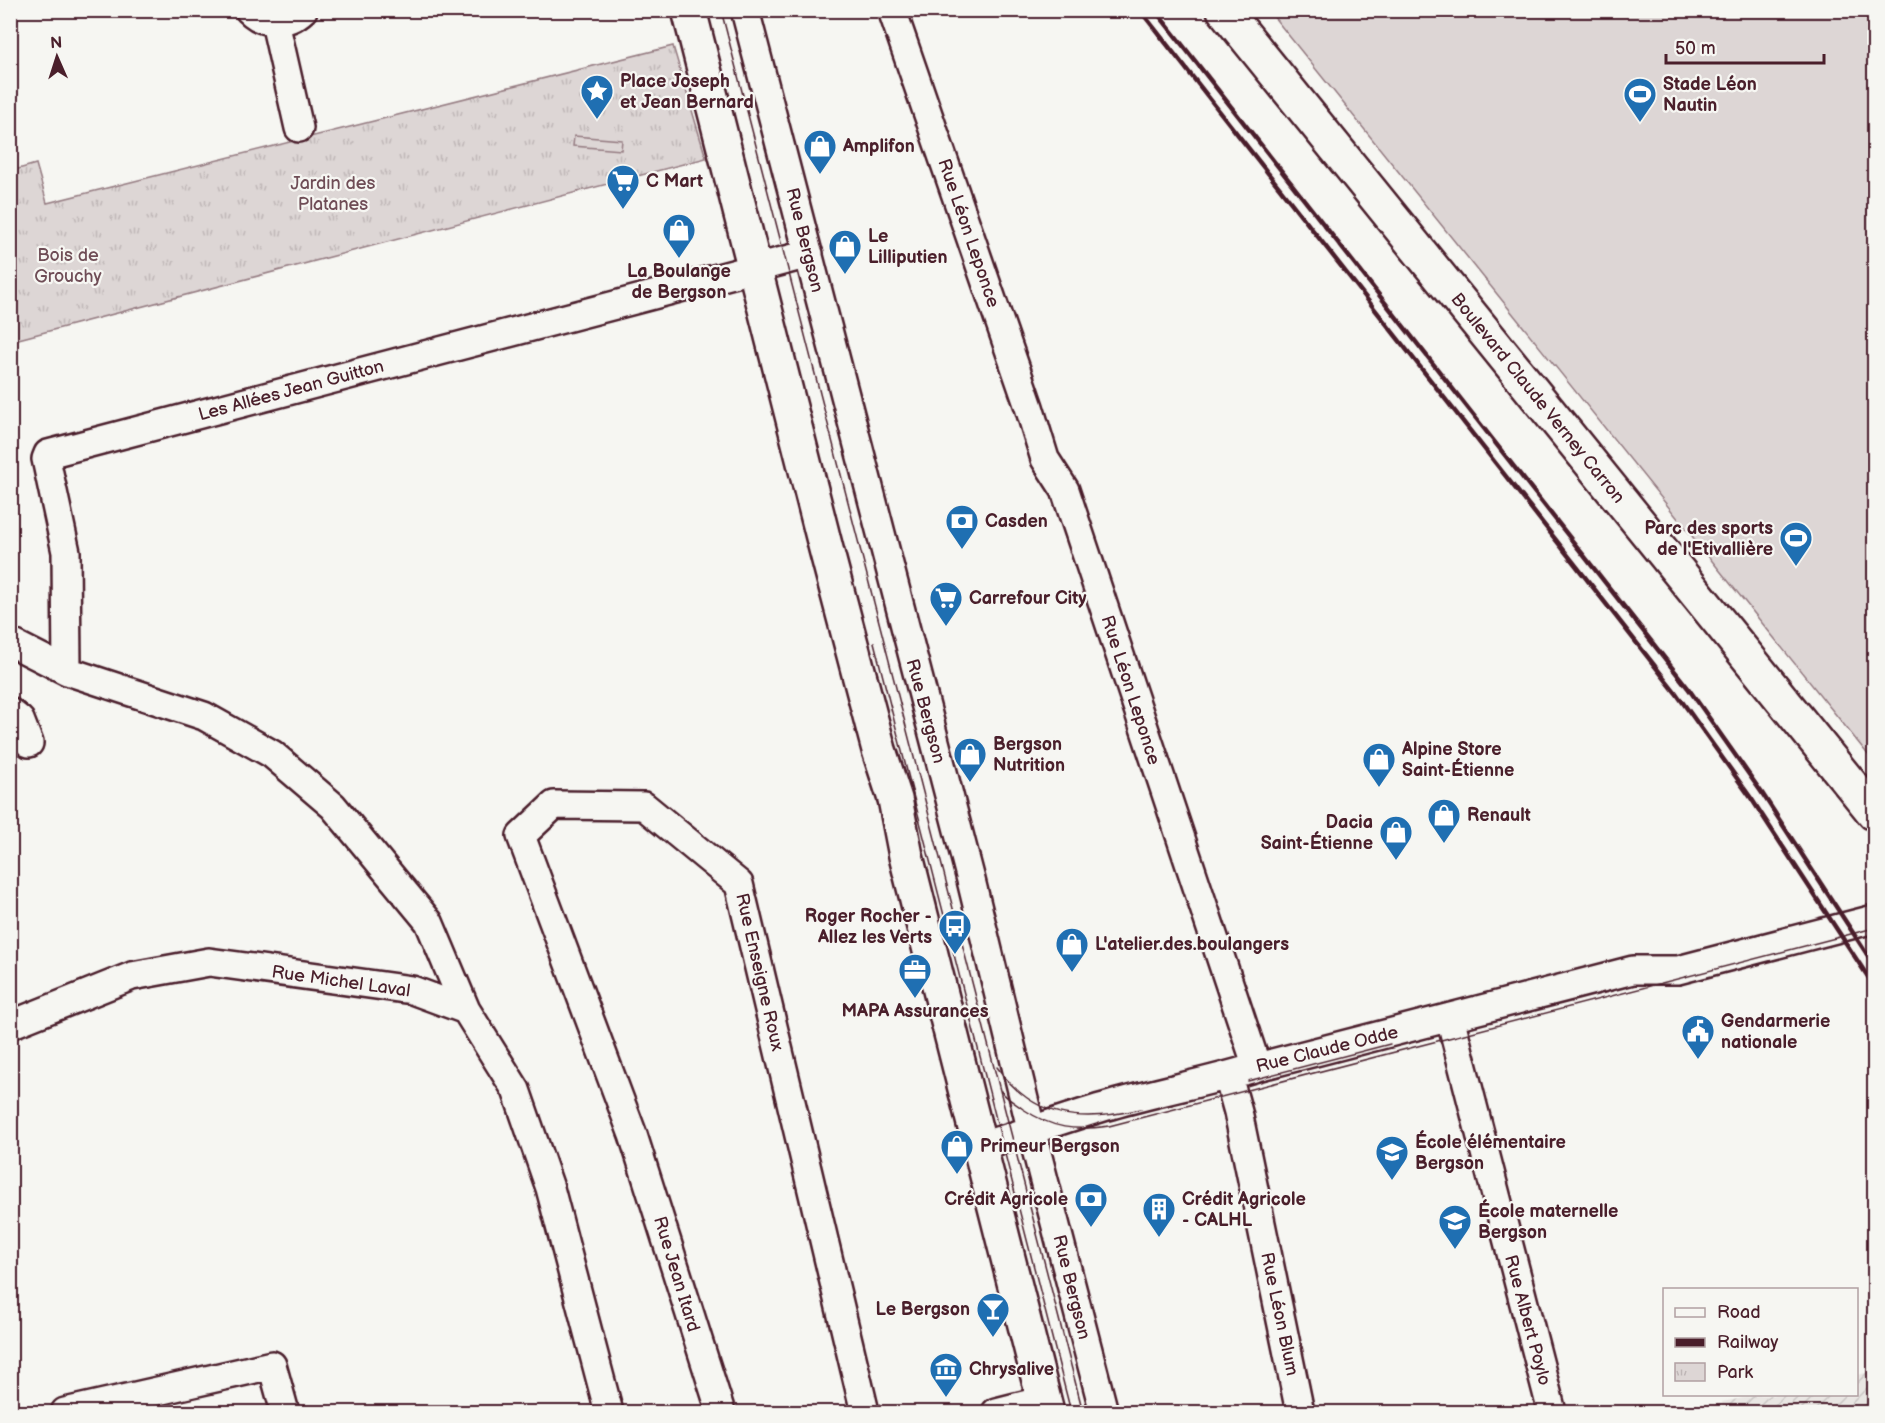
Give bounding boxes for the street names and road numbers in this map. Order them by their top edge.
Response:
street label: Rue Léon Leponce [933,156,1004,311]
street label: Rue Bergson [781,186,828,295]
street label: Boulevard Claude Verney Carron [1446,289,1629,508]
street label: Les Allées Jean Guitton [196,356,386,425]
street label: Rue Léon Leponce [1096,613,1165,768]
street label: Rue Bergson [902,657,950,766]
street label: Rue Enseigne Roux [731,891,788,1054]
street label: Rue Michel Laval [270,961,412,1002]
street label: Rue Claude Odde [1254,1022,1401,1077]
street label: Rue Jean Itard [649,1214,704,1334]
street label: Rue Bergson [1048,1233,1095,1342]
street label: Rue Léon Blum [1256,1251,1303,1378]
street label: Rue Albert Poylo [1500,1253,1555,1388]

